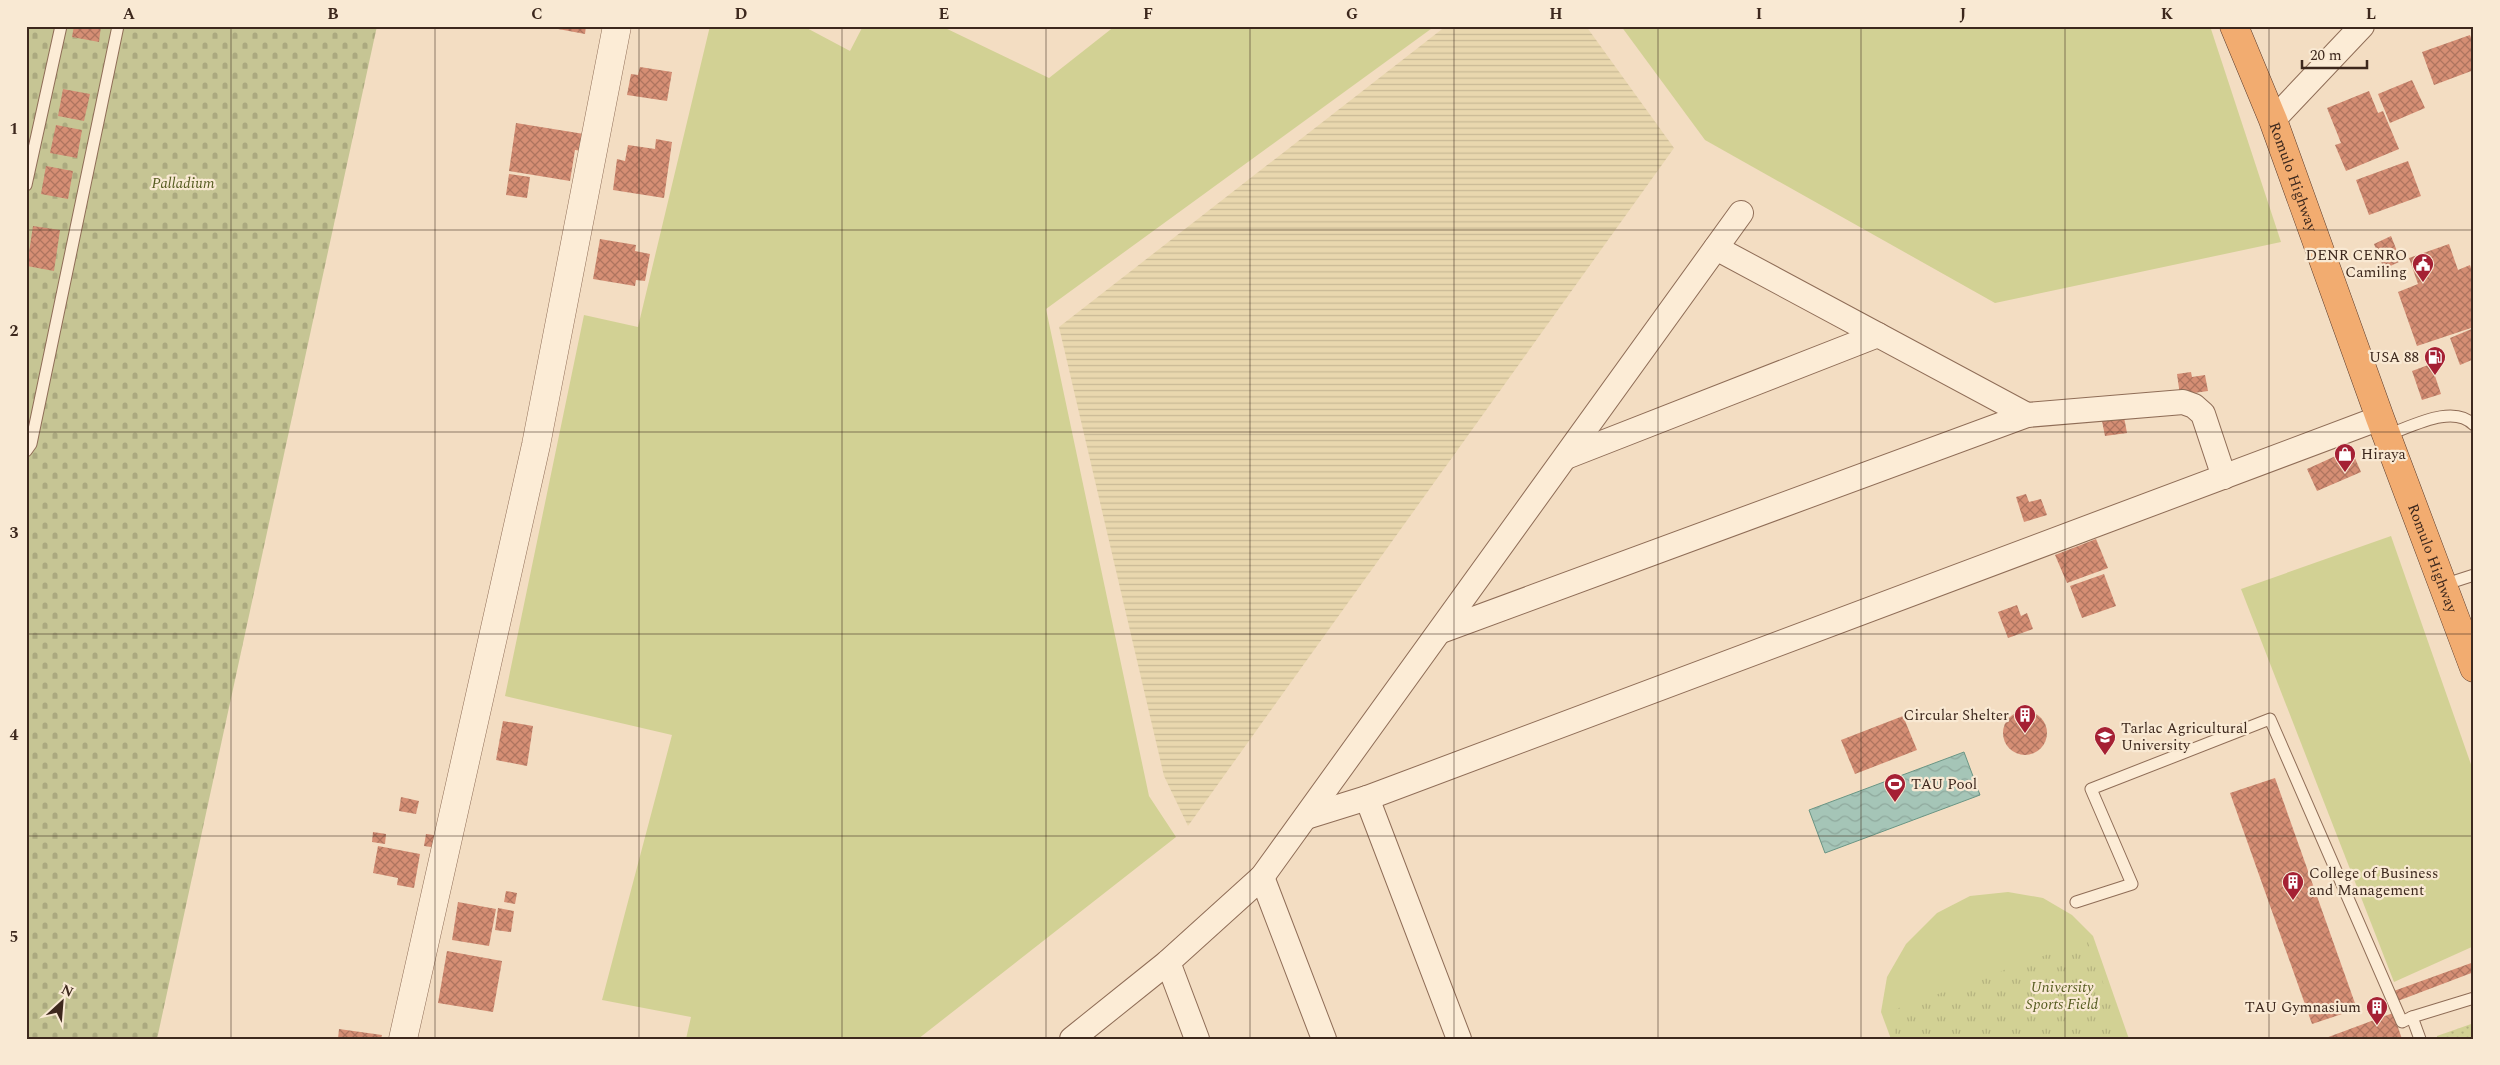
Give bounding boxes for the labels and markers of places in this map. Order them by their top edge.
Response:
place label: DENR CENRO Camiling [2306,244,2407,284]
public building icon: DENR CENRO Camiling [2411,252,2435,283]
fuel station icon: USA 88 [2423,345,2447,376]
place label: USA 88 [2369,346,2419,369]
shop icon: Hiraya [2333,442,2357,473]
place label: Hiraya [2361,443,2406,466]
building icon: Circular Shelter [2013,703,2037,734]
place label: Circular Shelter [1904,704,2009,727]
place label: Tarlac Agricultural University [2121,717,2248,757]
school or university icon: Tarlac Agricultural University [2093,725,2117,756]
sports icon: TAU Pool [1883,772,1907,803]
place label: TAU Pool [1911,773,1977,796]
place label: College of Business and Management [2309,862,2438,902]
building icon: College of Business and Management [2281,870,2305,901]
building icon: TAU Gymnasium [2365,995,2389,1026]
place label: TAU Gymnasium [2245,996,2361,1019]

